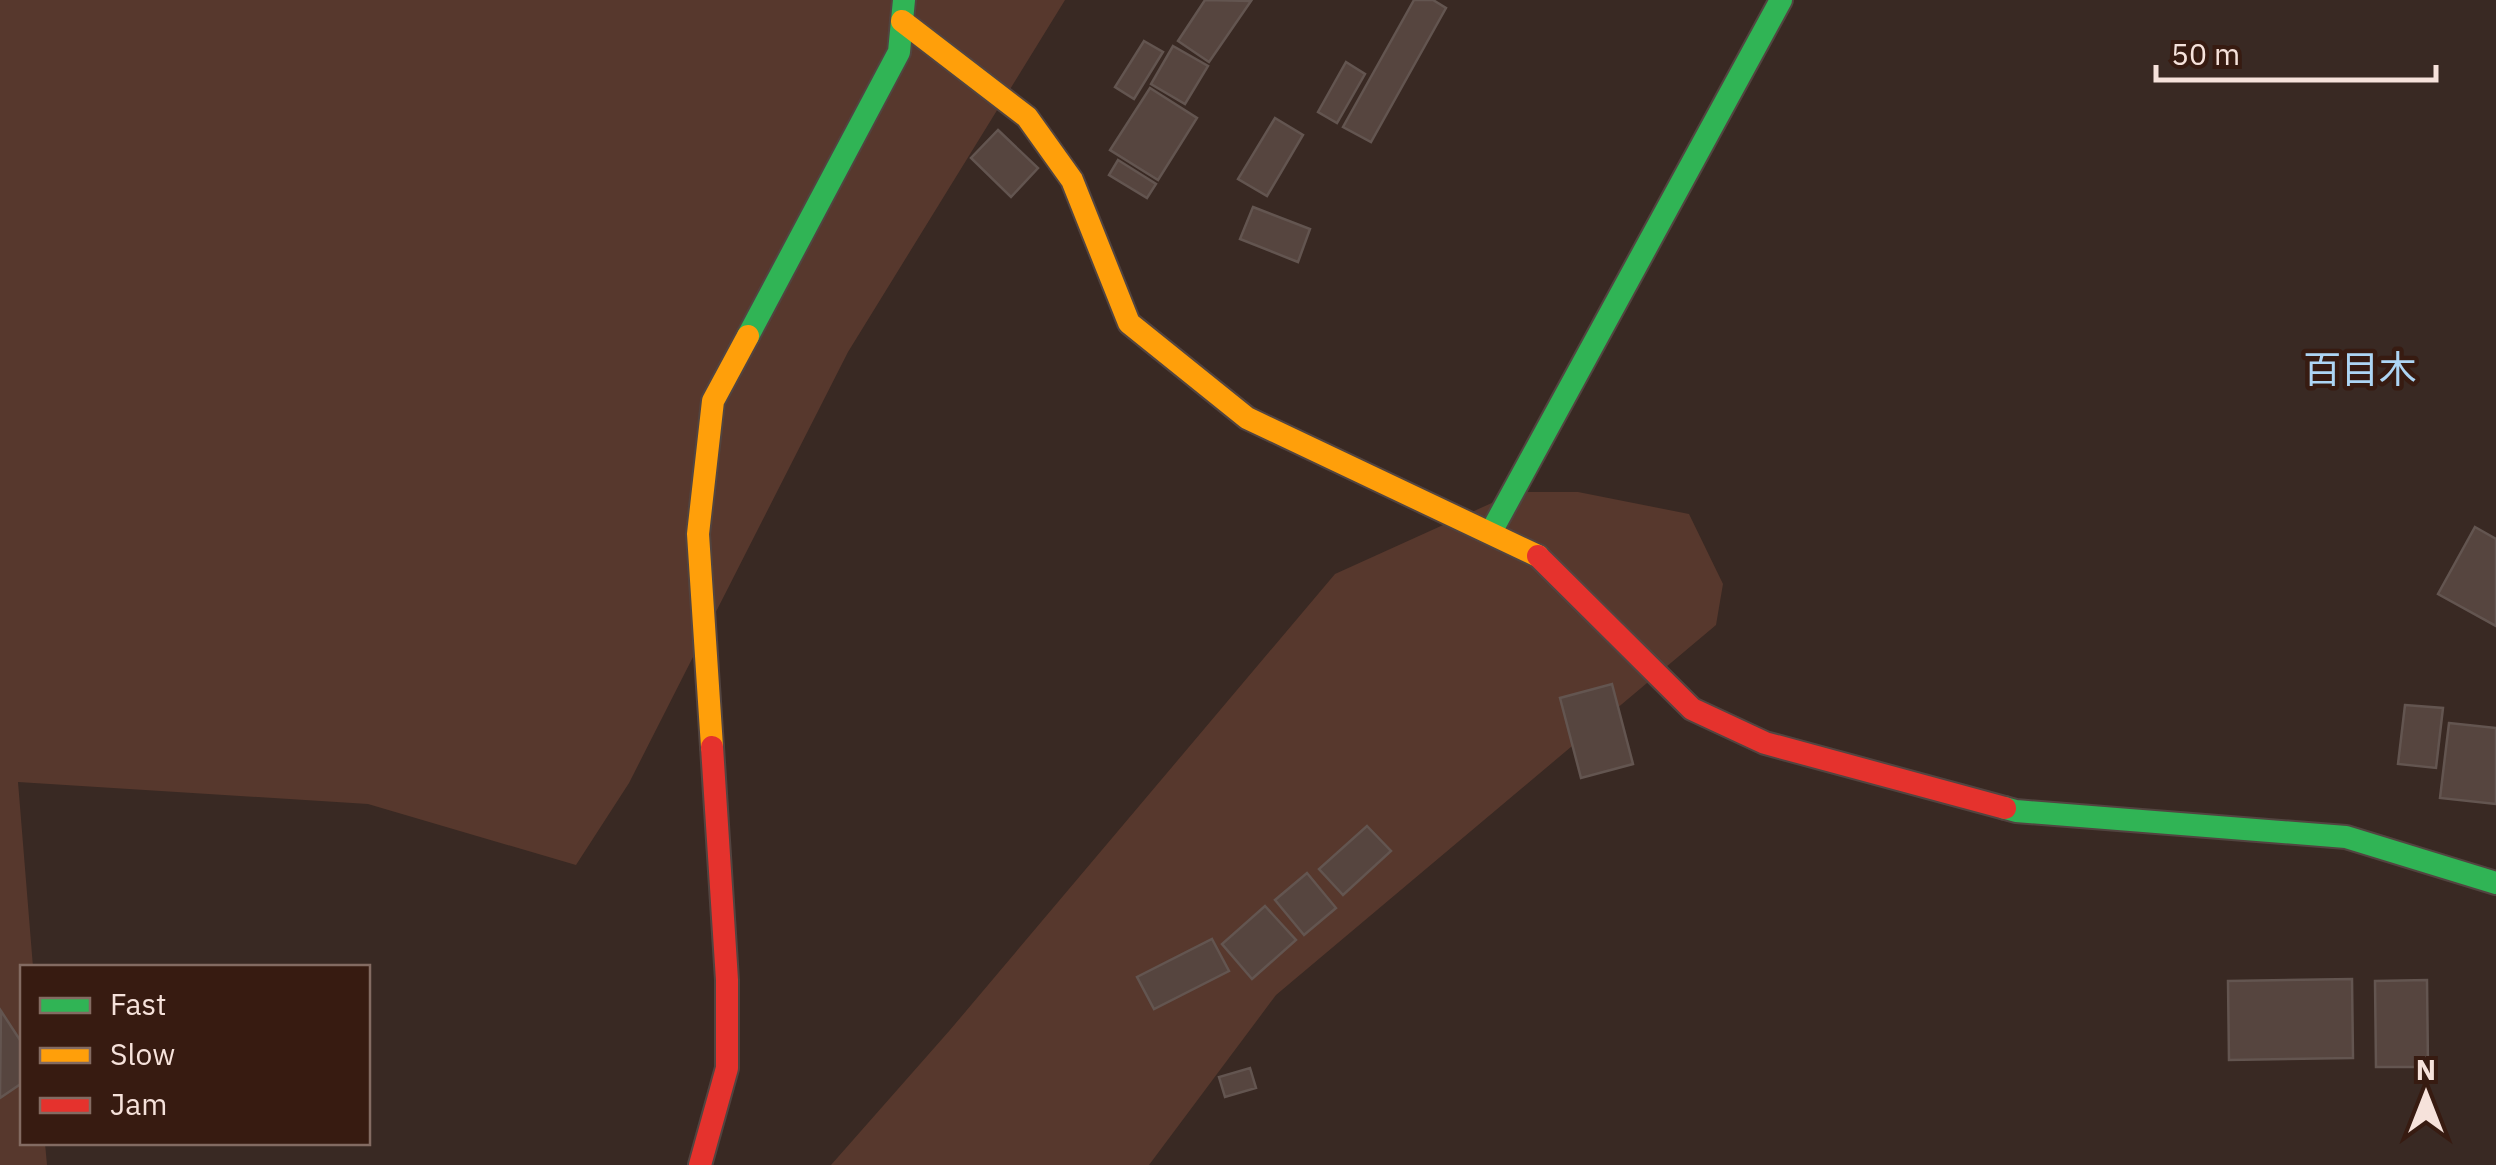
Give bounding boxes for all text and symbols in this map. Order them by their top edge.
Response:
scale bar [2156,20,2436,82]
text: 50 m [2171,34,2240,73]
district label: 百目木 [2303,344,2417,393]
legend [20,965,370,1145]
text: Fast [110,984,167,1023]
text: Slow [110,1034,175,1073]
north arrow [2376,1045,2476,1145]
text: N [2416,1051,2436,1088]
text: Jam [110,1084,168,1123]

